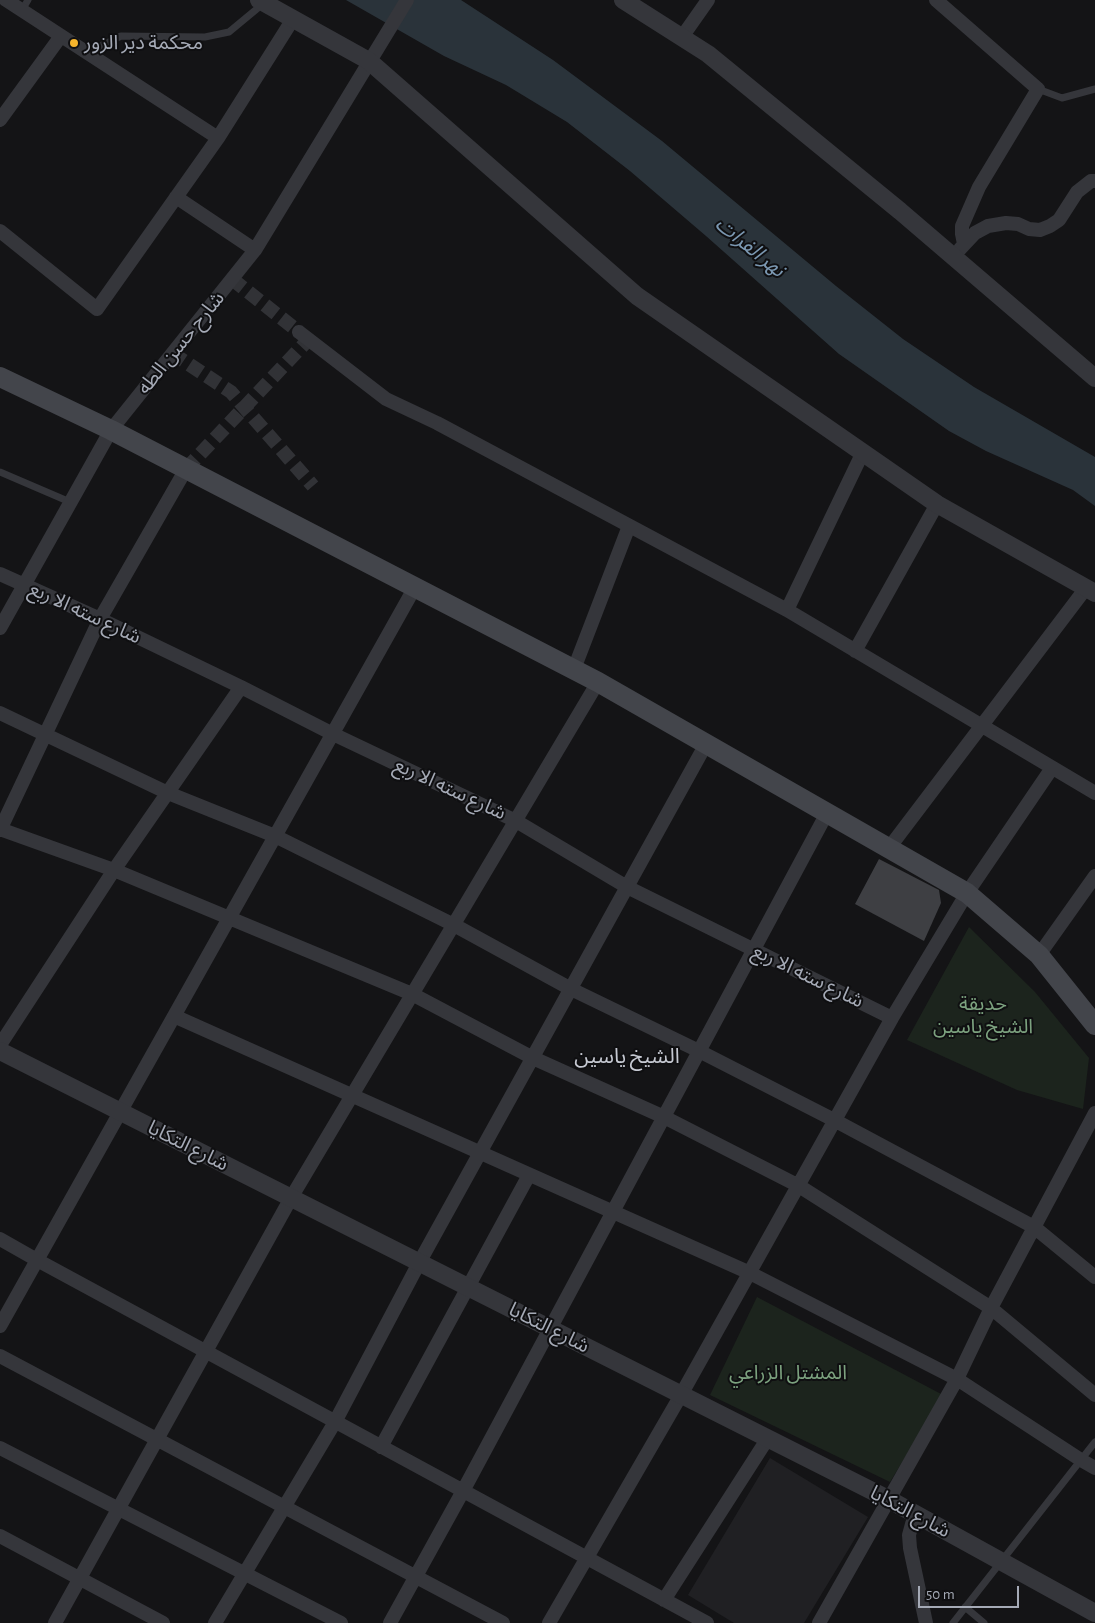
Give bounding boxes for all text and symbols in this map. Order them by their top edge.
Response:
place label: محكمة دير الزور [84,31,203,55]
marker: محكمة دير الزور [68,37,80,49]
water label: نهر الفرات [710,211,790,283]
street label: شارح حسن الطه [132,287,230,399]
street label: شارع سته الا ربع [25,577,145,649]
street label: شارع سته الا ربع [390,753,510,825]
street label: شارع سته الا ربع [748,939,868,1013]
park label: حديقة الشيخ ياسين [933,992,1033,1039]
district label: الشيخ ياسين [574,1044,680,1070]
street label: شارع التكايا [144,1115,232,1177]
street label: شارع التكايا [505,1297,593,1359]
park label: المشتل الزراعي [729,1361,847,1385]
street label: شارع التكايا [866,1481,954,1543]
scale bar [920,1576,1021,1608]
text: 50 m [926,1587,955,1602]

